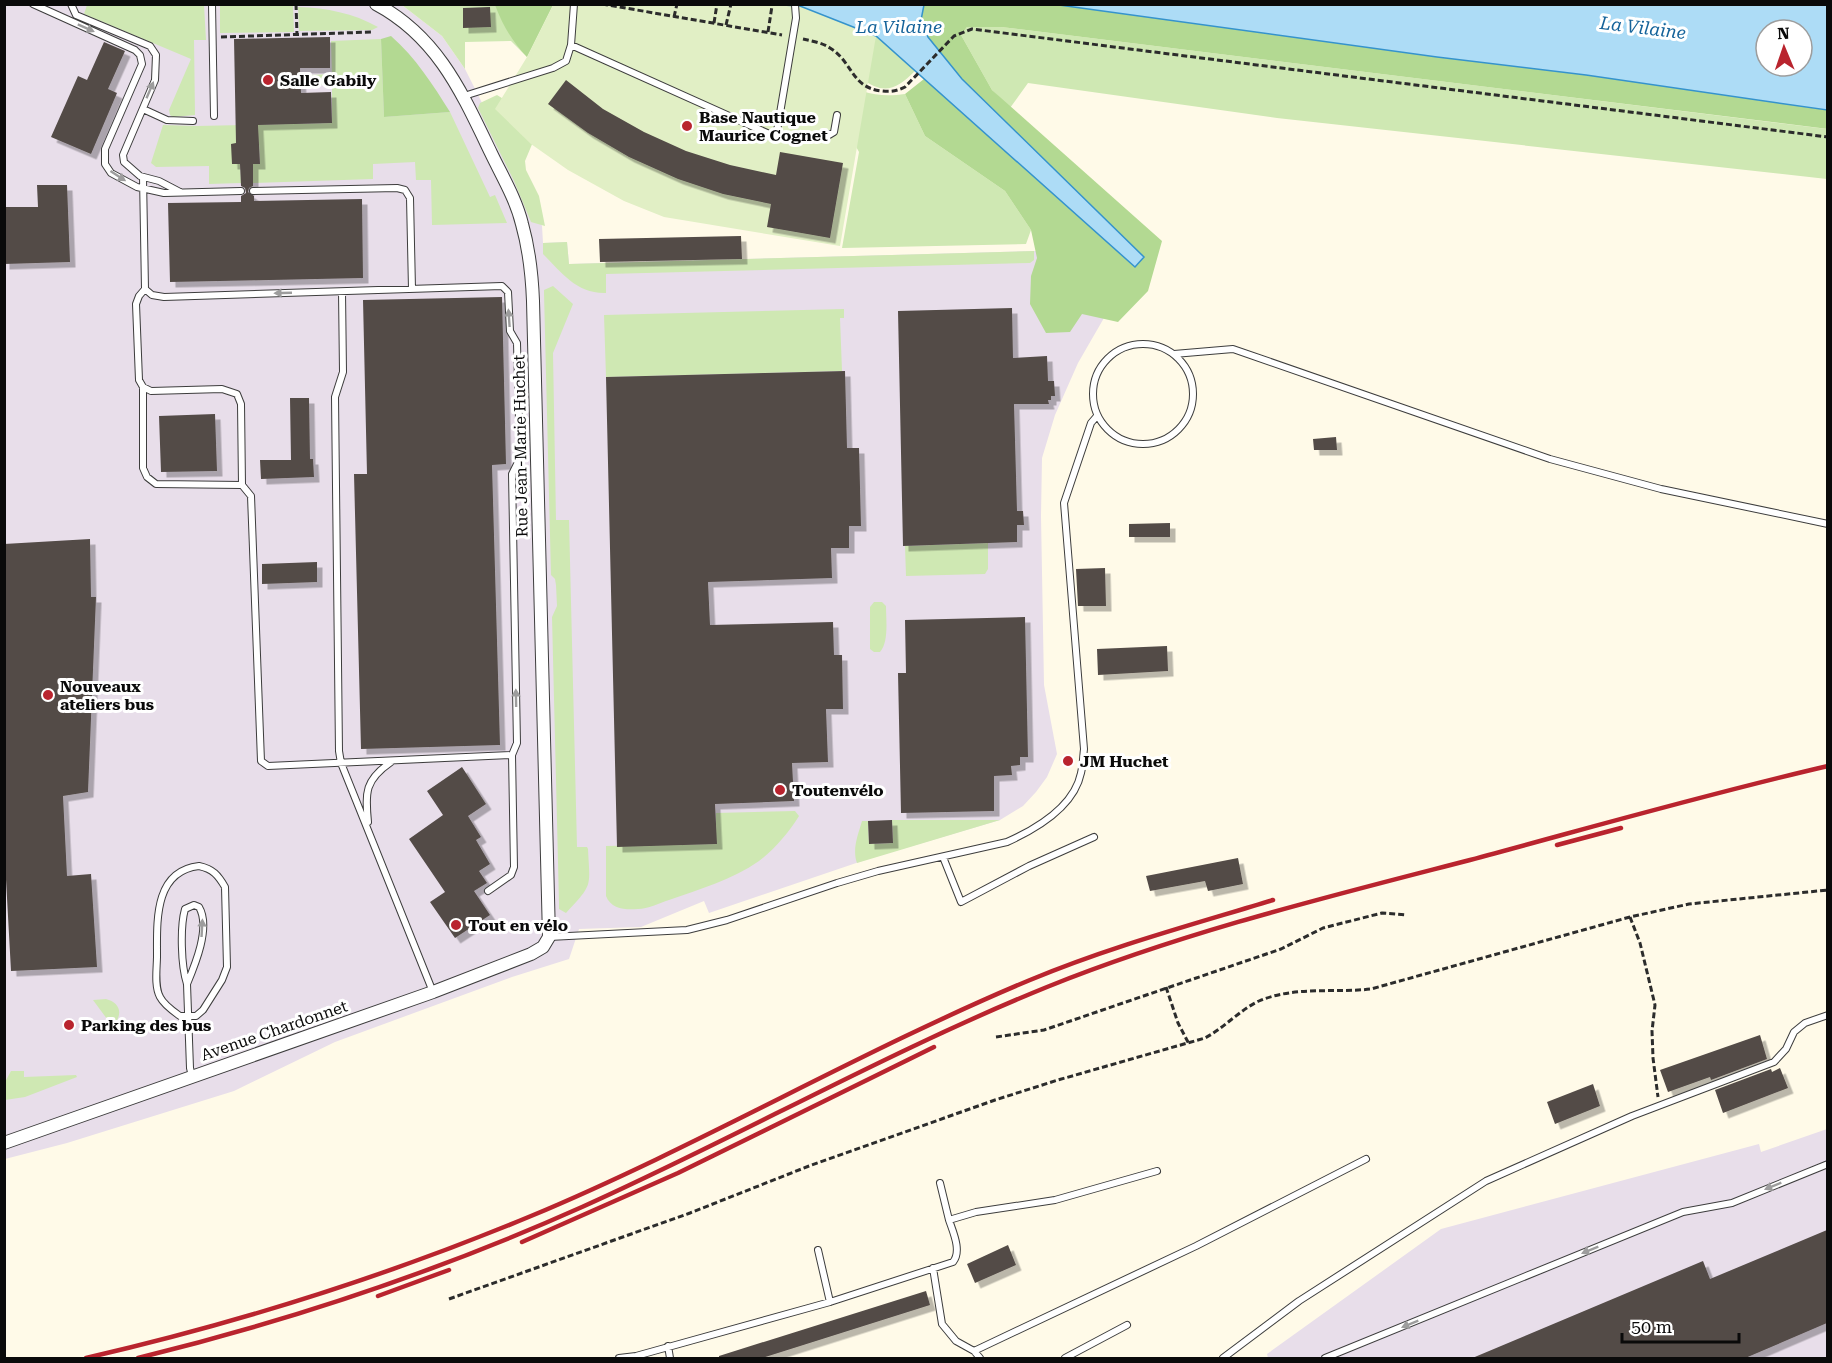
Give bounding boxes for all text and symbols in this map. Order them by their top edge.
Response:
water label: La Vilaine [1598,12,1687,43]
water label: La Vilaine [855,16,942,37]
north arrow [1754,18,1814,78]
one-way arrow [78,24,95,33]
text: N [1777,24,1790,43]
place label: Salle Gabily [280,71,377,90]
marker: Salle Gabily [261,73,275,87]
one-way arrow [146,82,155,99]
place label: Base Nautique Maurice Cognet [699,108,828,145]
marker: Base Nautique Maurice Cognet [680,119,694,133]
one-way arrow [110,170,126,181]
one-way arrow [274,289,293,298]
one-way arrow [505,308,514,327]
street label: Rue Jean-Marie Huchet [509,354,532,538]
place label: Nouveaux ateliers bus [60,677,154,714]
marker: Nouveaux ateliers bus [41,688,55,702]
one-way arrow [511,689,521,708]
place label: JM Huchet [1080,752,1169,771]
marker: JM Huchet [1061,754,1075,768]
place label: Toutenvélo [792,781,884,800]
marker: Toutenvélo [773,783,787,797]
place label: Tout en vélo [468,916,568,935]
marker: Tout en vélo [449,918,463,932]
one-way arrow [197,919,206,938]
street label: Avenue Chardonnet [198,996,350,1064]
place label: Parking des bus [81,1016,211,1035]
marker: Parking des bus [62,1018,76,1032]
one-way arrow [1764,1181,1782,1191]
one-way arrow [1581,1246,1599,1255]
scale bar [1622,1306,1739,1344]
text: 50 m [1631,1316,1672,1337]
one-way arrow [1400,1319,1418,1329]

